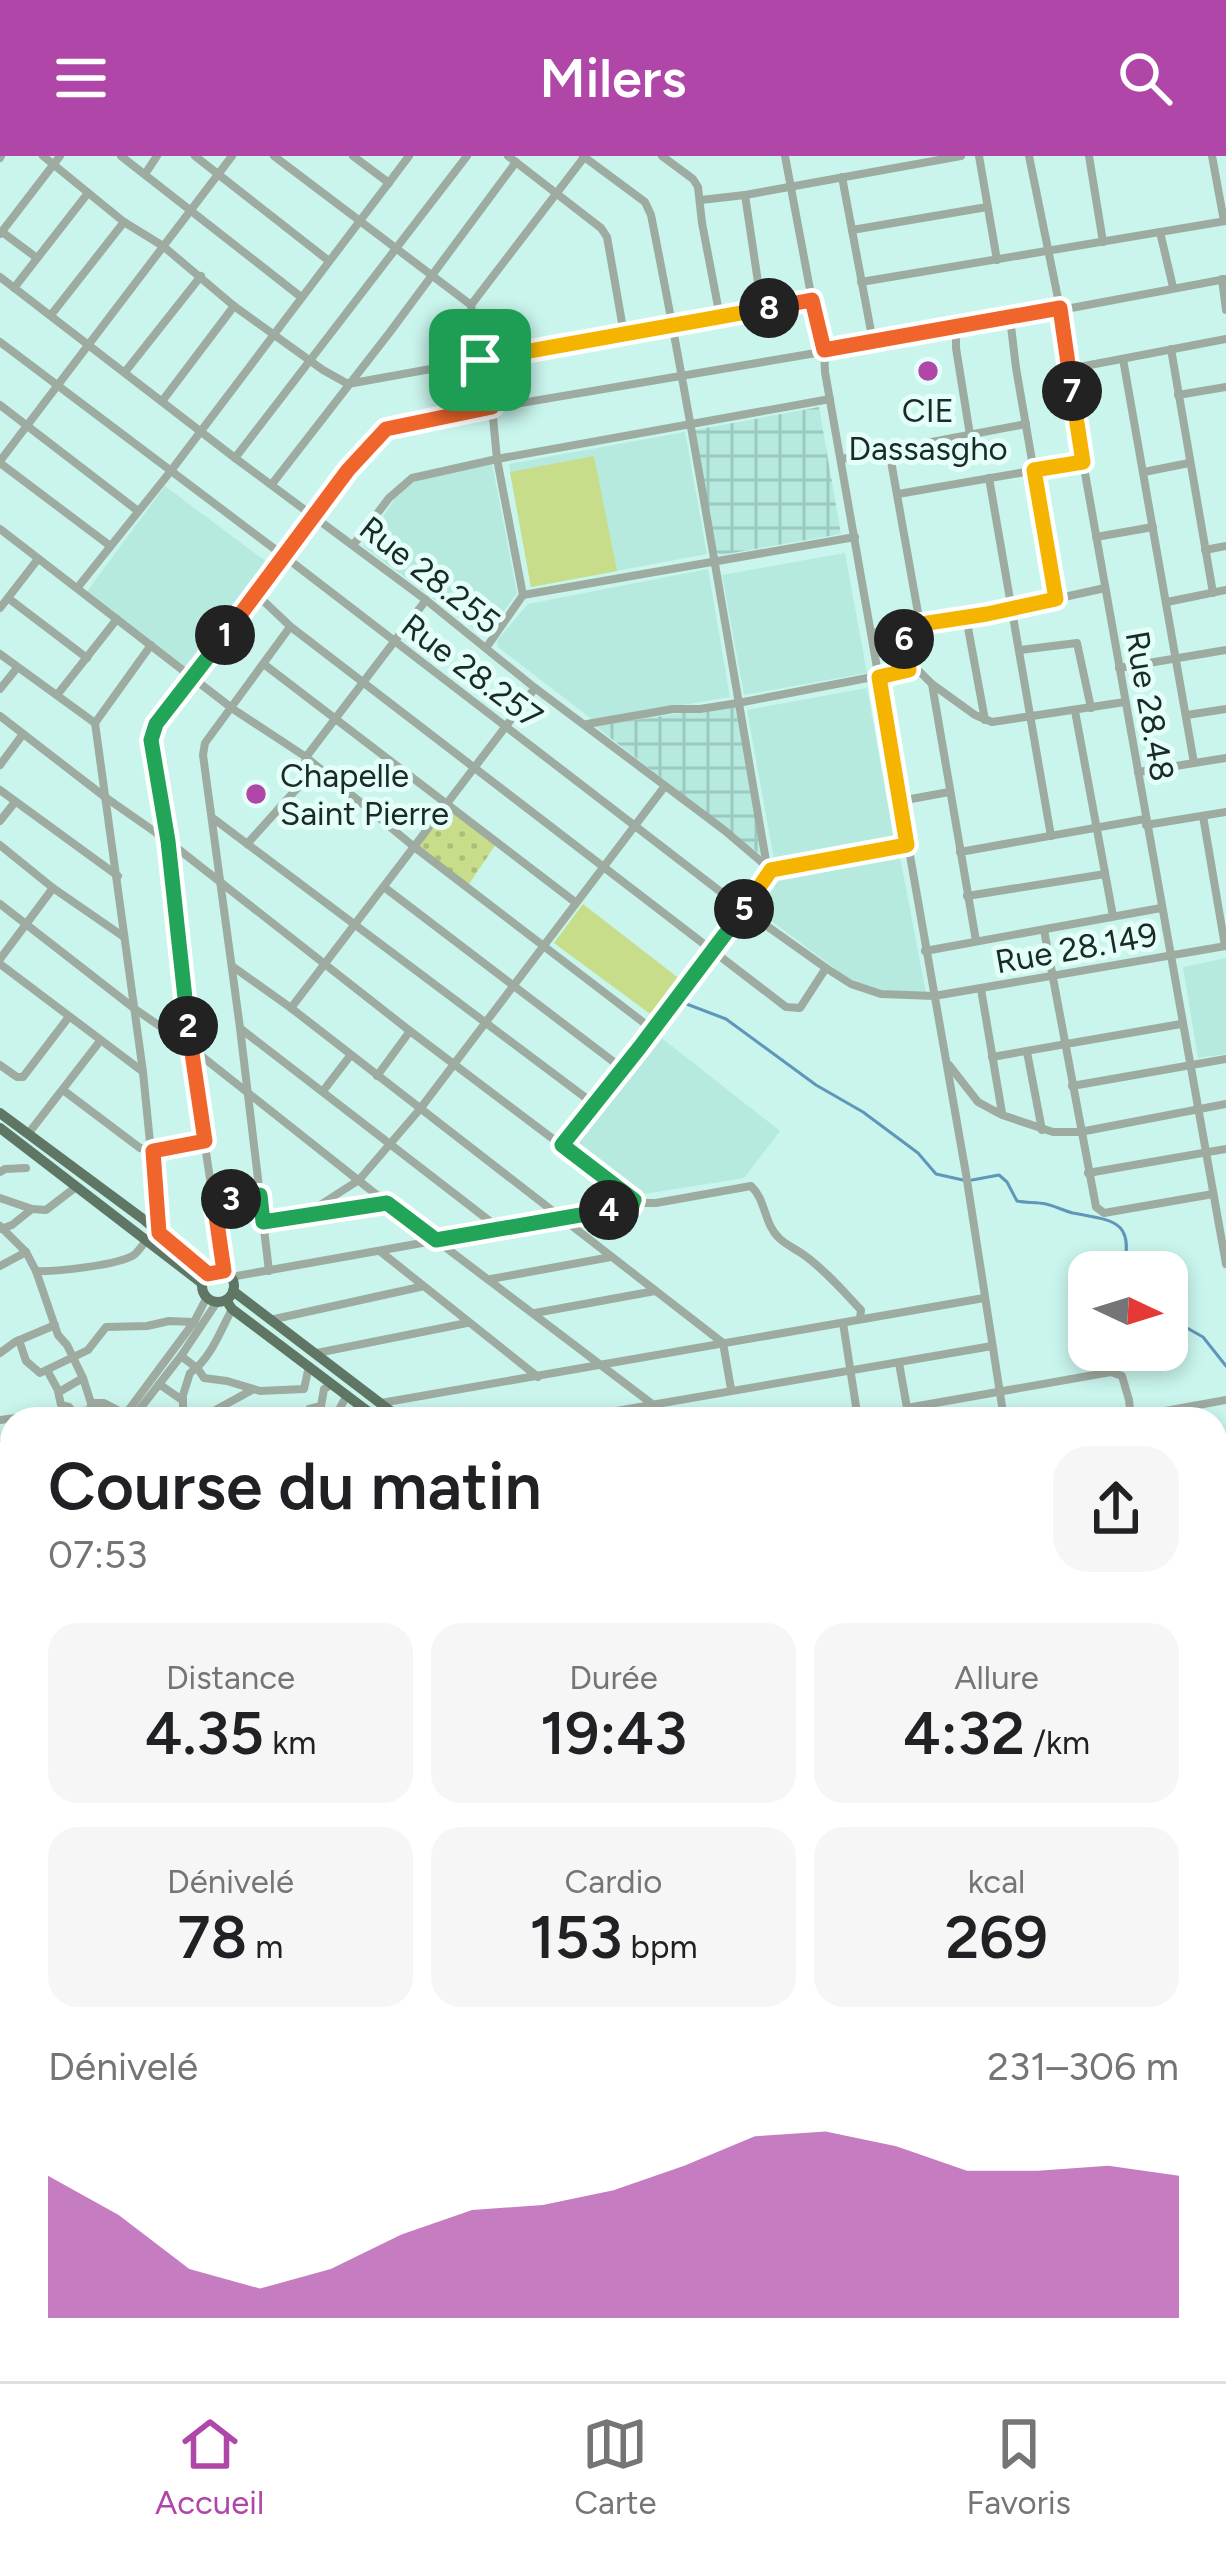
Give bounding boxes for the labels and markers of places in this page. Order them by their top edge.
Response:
pin: 8 [739,278,799,338]
pin [429,309,531,411]
marker: CIE Dassasgho [915,358,941,384]
pin: 7 [1042,361,1102,421]
place label: CIE Dassasgho [848,391,1008,468]
pin: 1 [195,605,255,665]
pin: 6 [874,609,934,669]
place label: Chapelle Saint Pierre [280,756,449,833]
marker: Chapelle Saint Pierre [243,781,269,807]
pin: 5 [714,879,774,939]
pin: 2 [158,996,218,1056]
pin: 3 [201,1169,261,1229]
pin: 4 [579,1180,639,1240]

